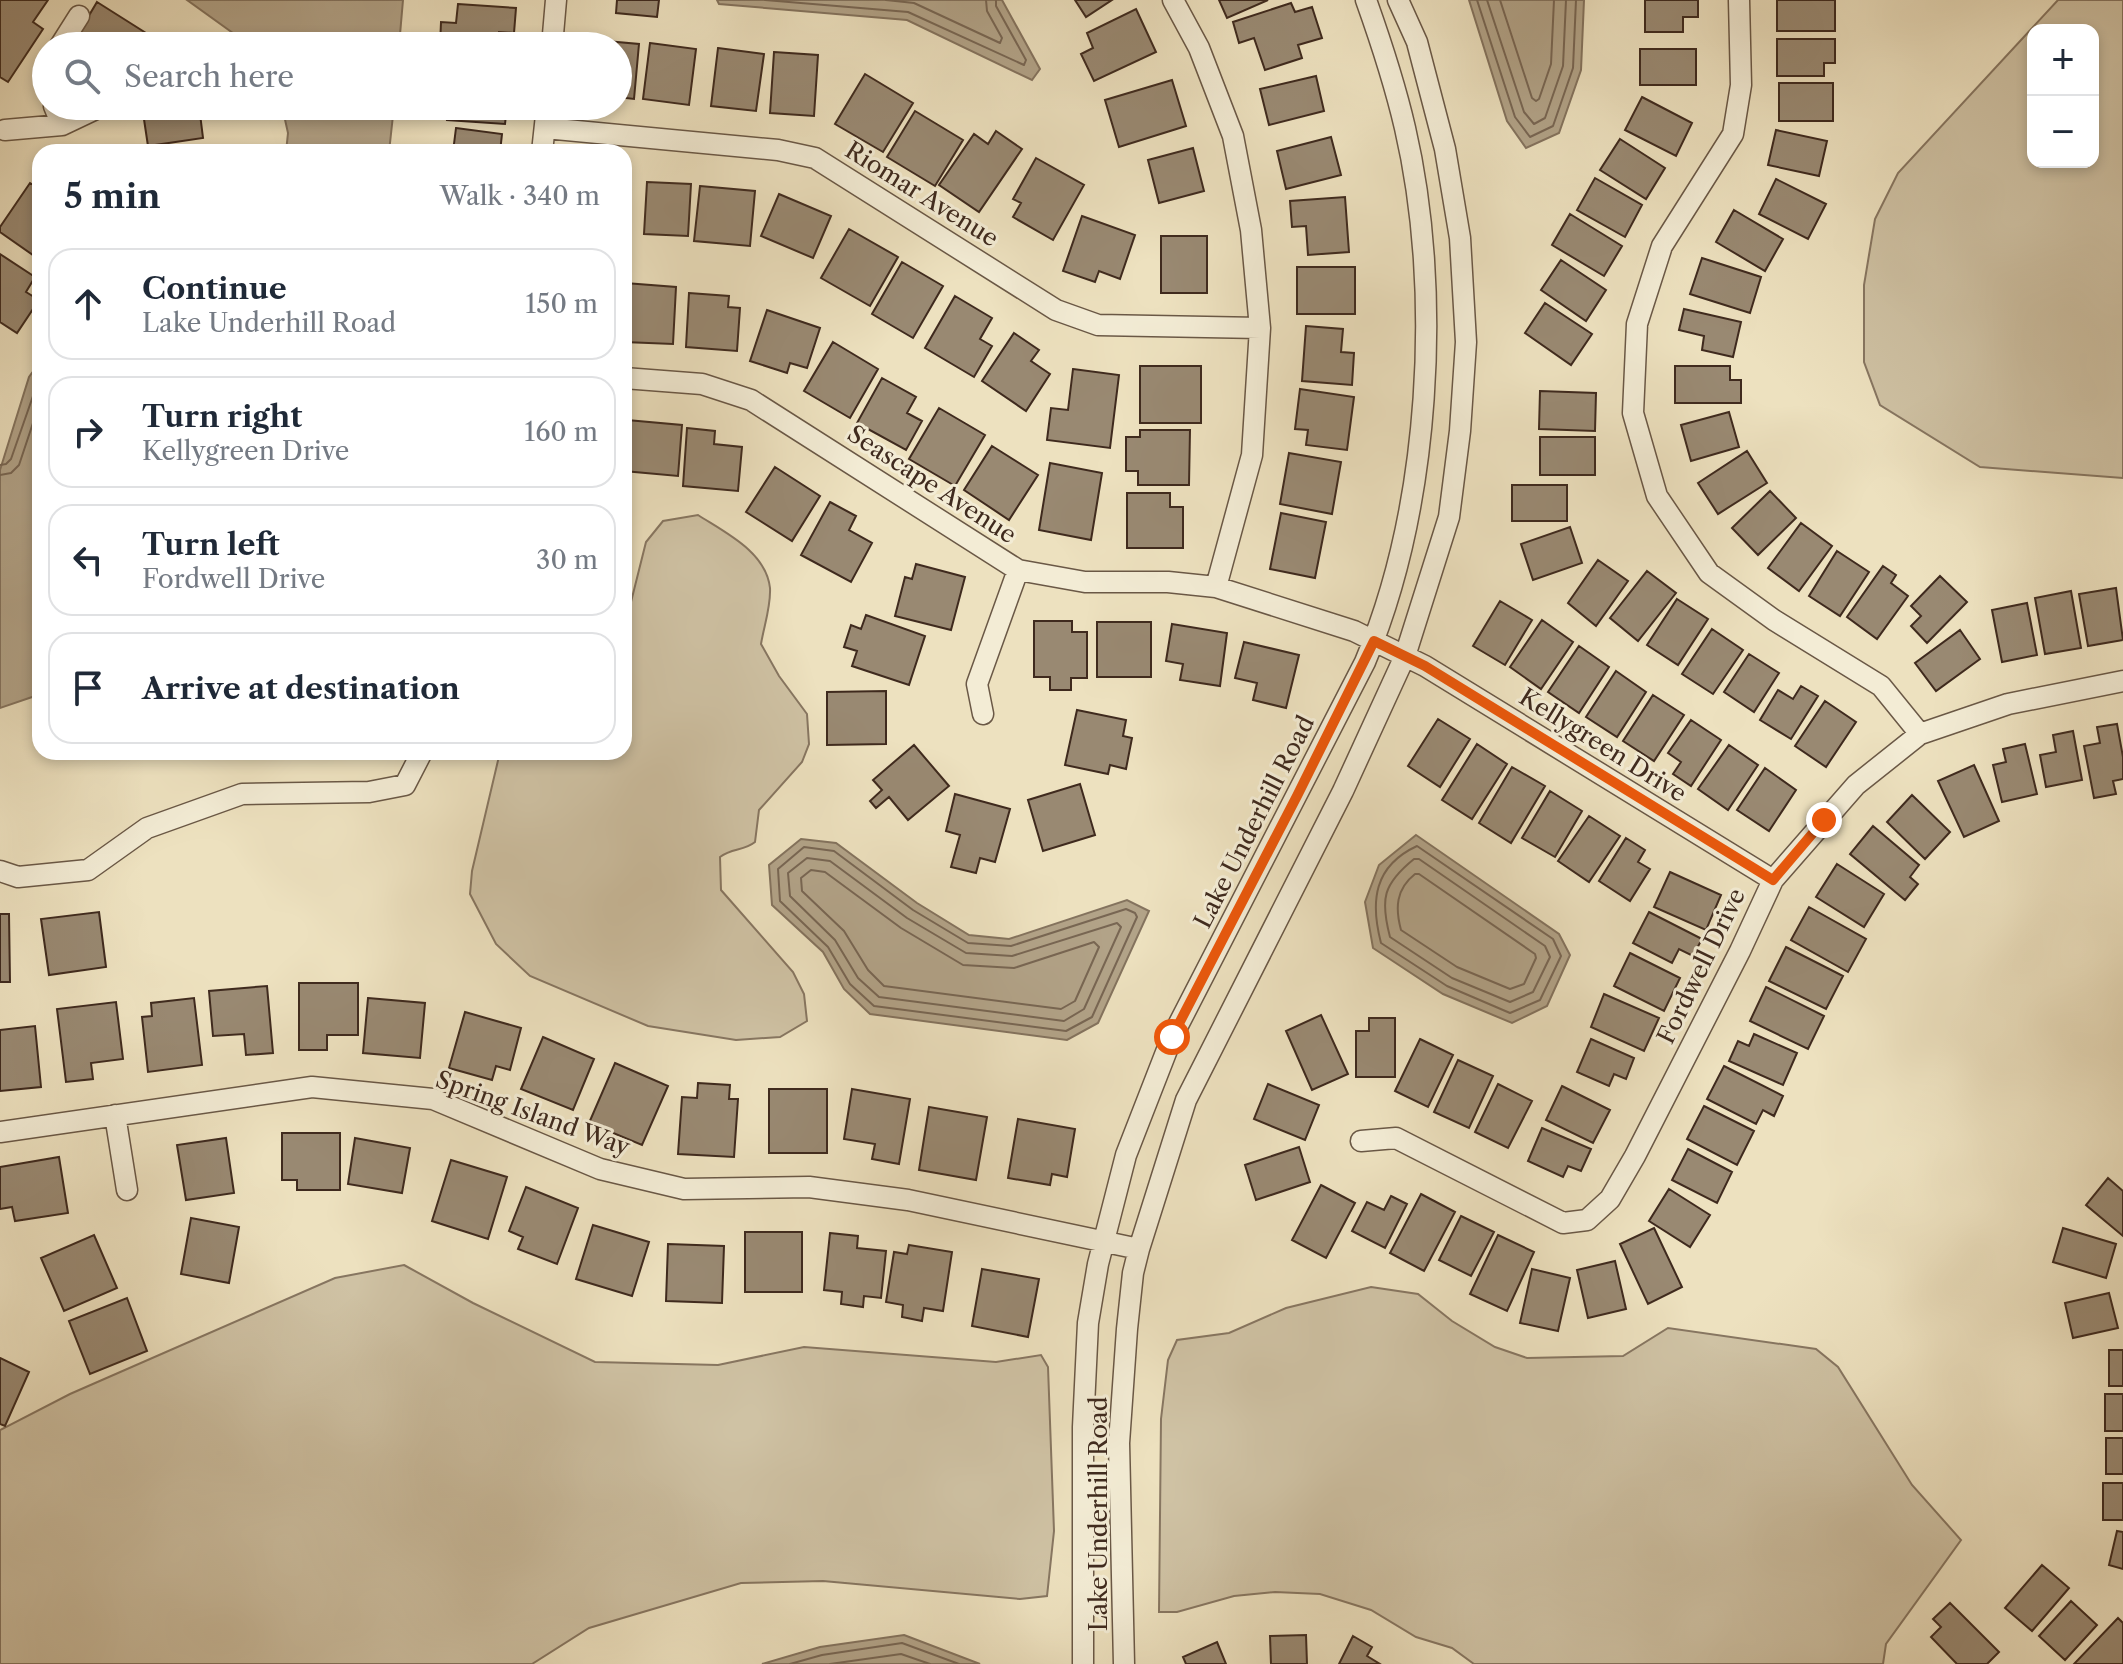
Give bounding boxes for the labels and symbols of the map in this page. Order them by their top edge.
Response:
street label: Riomar Avenue [840,135,1004,253]
street label: Seascape Avenue [842,419,1022,549]
street label: Kellygreen Drive [1514,682,1692,808]
street label: Lake Underhill Road [1188,711,1320,933]
route end [1806,802,1842,838]
street label: Fordwell Drive [1651,884,1751,1048]
route start [1154,1019,1190,1055]
street label: Spring Island Way [432,1064,635,1162]
street label: Lake Underhill Road [1084,1396,1113,1631]

